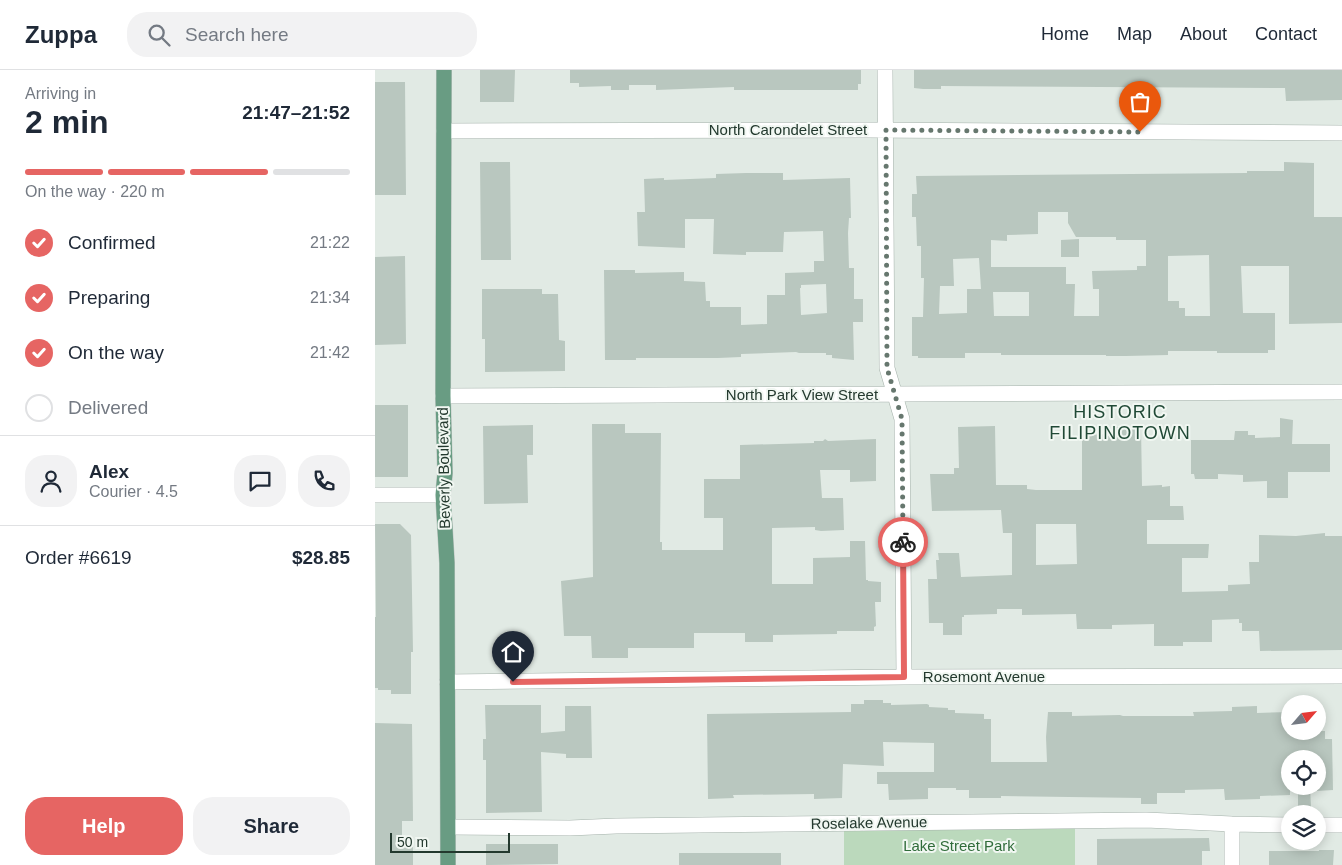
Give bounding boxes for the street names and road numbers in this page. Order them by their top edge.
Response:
street label: North Carondelet Street [709,121,868,138]
street label: North Park View Street [726,386,879,403]
street label: Beverly Boulevard [434,407,453,529]
street label: Rosemont Avenue [923,668,1045,685]
street label: Roselake Avenue [811,813,927,832]

